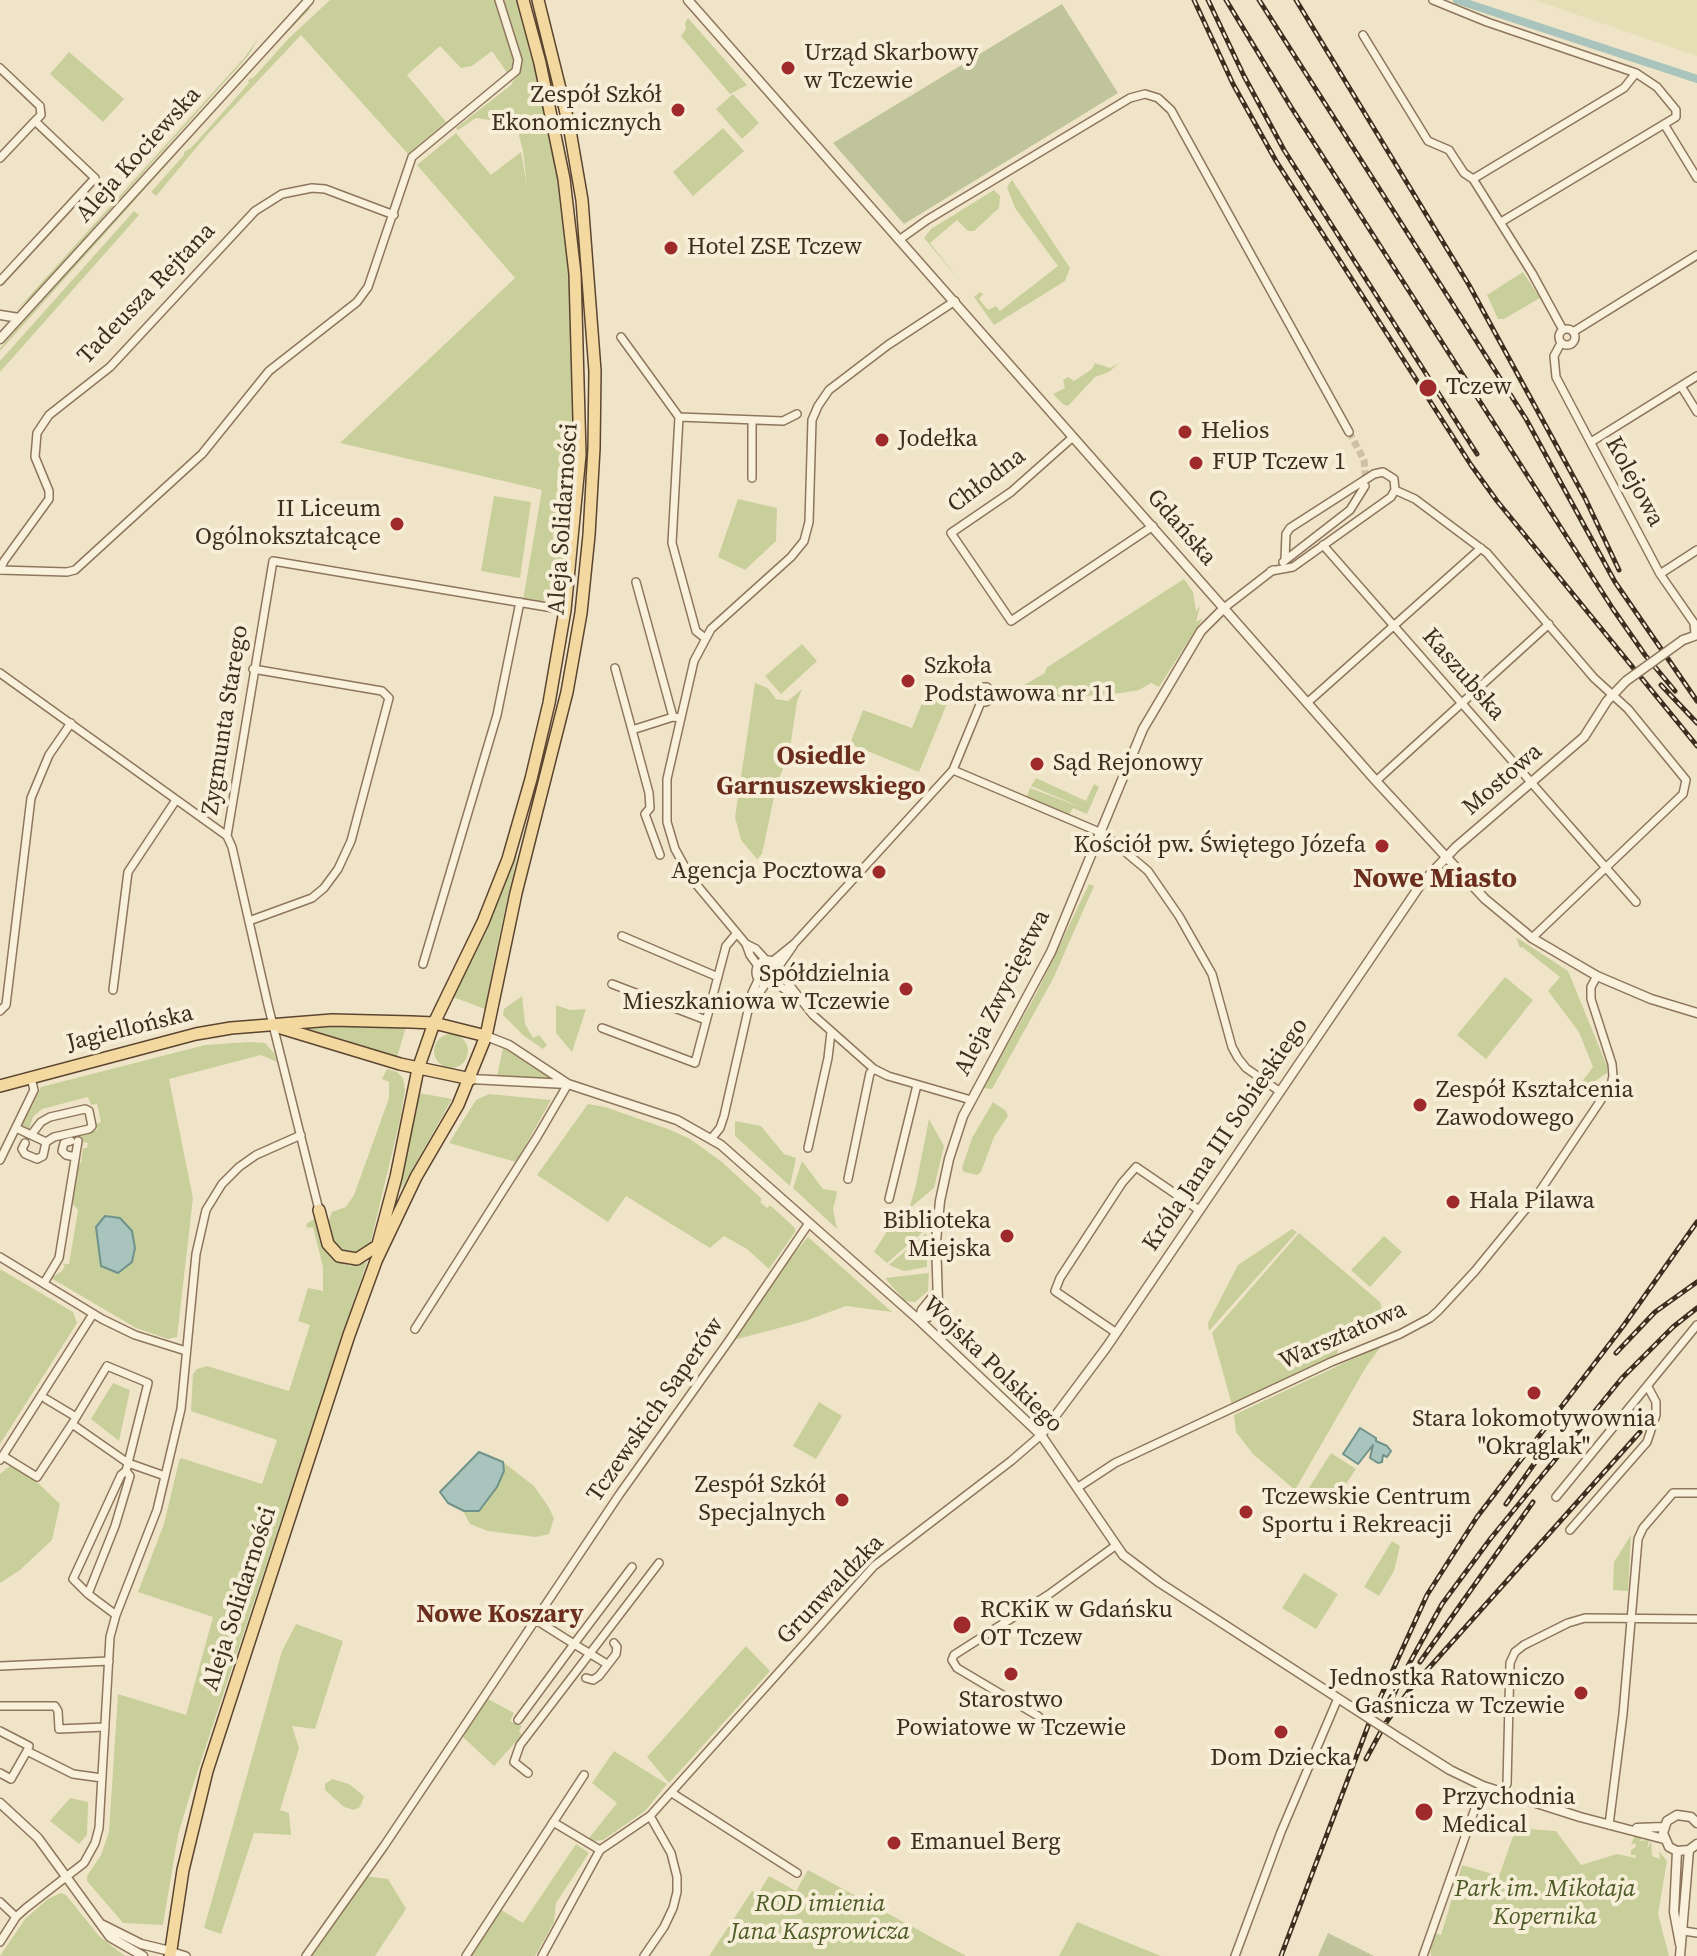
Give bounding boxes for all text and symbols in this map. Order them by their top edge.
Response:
place label: Urząd Skarbowy w Tczewie [804,40,978,96]
marker: Urząd Skarbowy w Tczewie [779,59,797,77]
street label: Aleja Kociewska [70,81,208,229]
place label: Zespół Szkół Ekonomicznych [491,82,662,138]
marker: Zespół Szkół Ekonomicznych [669,101,687,119]
street label: Tadeusza Rejtana [72,217,222,371]
place label: Hotel ZSE Tczew [687,234,862,262]
marker: Hotel ZSE Tczew [662,239,680,257]
place label: Tczew [1446,374,1512,402]
marker: Tczew [1417,377,1439,399]
place label: Helios [1201,418,1269,446]
street label: Aleja Solidarności [543,422,585,616]
marker: Helios [1176,423,1194,441]
place label: Jodełka [898,426,978,454]
marker: Jodełka [873,431,891,449]
street label: Kolejowa [1598,432,1670,532]
street label: Chłodna [942,442,1032,520]
place label: FUP Tczew 1 [1212,449,1346,477]
marker: FUP Tczew 1 [1187,454,1205,472]
street label: Gdańska [1140,484,1222,572]
place label: II Liceum Ogólnokształcące [195,496,381,552]
marker: II Liceum Ogólnokształcące [388,515,406,533]
street label: Zygmunta Starego [197,623,255,817]
street label: Kaszubska [1415,623,1511,727]
place label: Szkoła Podstawowa nr 11 [924,653,1115,709]
marker: Szkoła Podstawowa nr 11 [899,672,917,690]
street label: Mostowa [1457,738,1549,822]
district label: Osiedle Garnuszewskiego [716,741,926,802]
place label: Sąd Rejonowy [1053,750,1203,778]
marker: Sąd Rejonowy [1028,755,1046,773]
place label: Kościół pw. Świętego Józefa [1074,832,1366,860]
marker: Kościół pw. Świętego Józefa [1373,837,1391,855]
place label: Agencja Pocztowa [671,858,863,886]
marker: Agencja Pocztowa [870,863,888,881]
district label: Nowe Miasto [1353,863,1517,897]
street label: Aleja Zwycięstwa [949,905,1057,1081]
place label: Spółdzielnia Mieszkaniowa w Tczewie [623,961,890,1017]
marker: Spółdzielnia Mieszkaniowa w Tczewie [897,980,915,998]
street label: Jagiellońska [64,999,196,1059]
street label: Króla Jana III Sobieskiego [1137,1013,1315,1257]
place label: Zespół Kształcenia Zawodowego [1436,1077,1634,1133]
marker: Zespół Kształcenia Zawodowego [1411,1096,1429,1114]
place label: Hala Pilawa [1469,1188,1595,1216]
marker: Hala Pilawa [1444,1193,1462,1211]
place label: Biblioteka Miejska [883,1208,991,1264]
marker: Biblioteka Miejska [998,1227,1016,1245]
street label: Wojska Polskiego [916,1291,1068,1439]
street label: Warsztatowa [1275,1295,1411,1377]
street label: Tczewskich Saperów [581,1312,731,1508]
marker: Stara lokomotywownia "Okrąglak" [1525,1384,1543,1402]
place label: Stara lokomotywownia "Okrąglak" [1412,1406,1656,1462]
place label: Zespół Szkół Specjalnych [695,1472,826,1528]
place label: Tczewskie Centrum Sportu i Rekreacji [1262,1484,1471,1540]
marker: Zespół Szkół Specjalnych [833,1491,851,1509]
street label: Aleja Solidarności [197,1503,283,1695]
marker: Tczewskie Centrum Sportu i Rekreacji [1237,1503,1255,1521]
street label: Grunwaldzka [771,1529,891,1651]
place label: RCKiK w Gdańsku OT Tczew [980,1597,1173,1653]
district label: Nowe Koszary [416,1599,584,1631]
marker: RCKiK w Gdańsku OT Tczew [951,1614,973,1636]
marker: Starostwo Powiatowe w Tczewie [1002,1665,1020,1683]
place label: Jednostka Ratowniczo Gaśnicza w Tczewie [1329,1665,1565,1721]
marker: Jednostka Ratowniczo Gaśnicza w Tczewie [1572,1684,1590,1702]
place label: Starostwo Powiatowe w Tczewie [896,1687,1126,1743]
marker: Dom Dziecka [1272,1723,1290,1741]
place label: Dom Dziecka [1210,1745,1352,1773]
place label: Przychodnia Medical [1442,1784,1575,1840]
marker: Przychodnia Medical [1413,1801,1435,1823]
place label: Emanuel Berg [910,1829,1061,1857]
marker: Emanuel Berg [885,1834,903,1852]
park label: Park im. Mikołaja Kopernika [1455,1876,1635,1932]
park label: ROD imienia Jana Kasprowicza [730,1891,910,1947]

